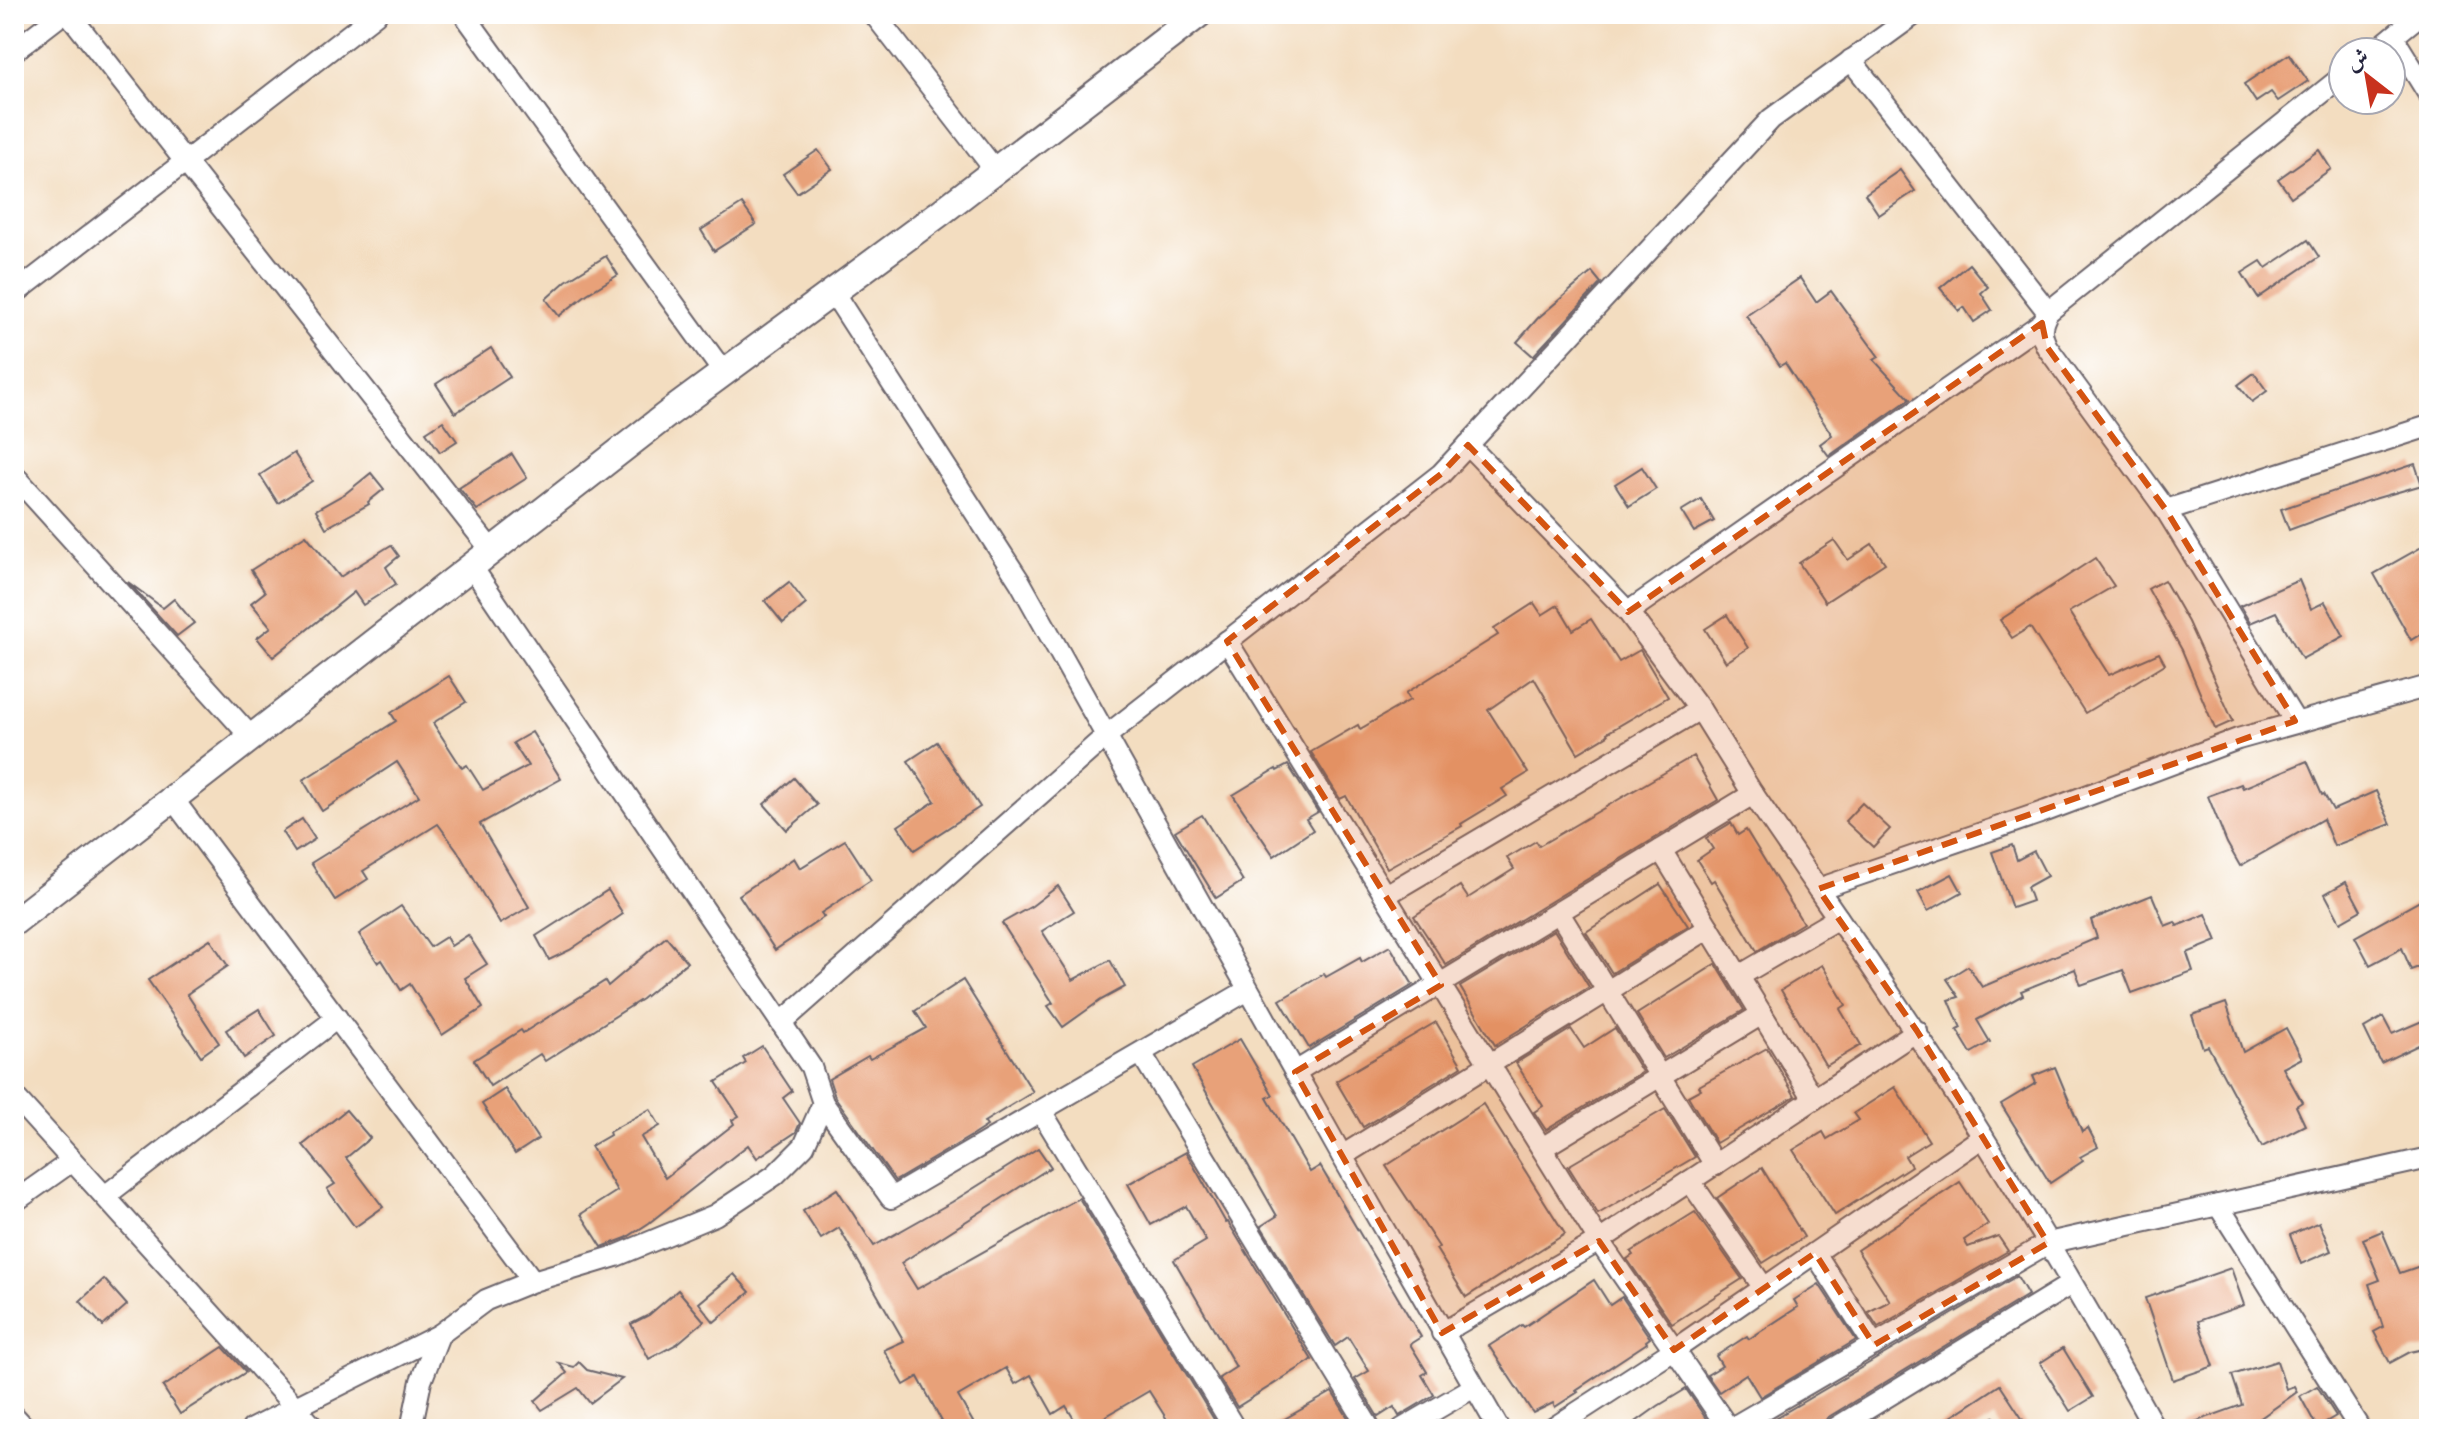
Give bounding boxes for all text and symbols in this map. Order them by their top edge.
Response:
north arrow [2327,36,2407,116]
text: ش [2340,41,2374,78]

